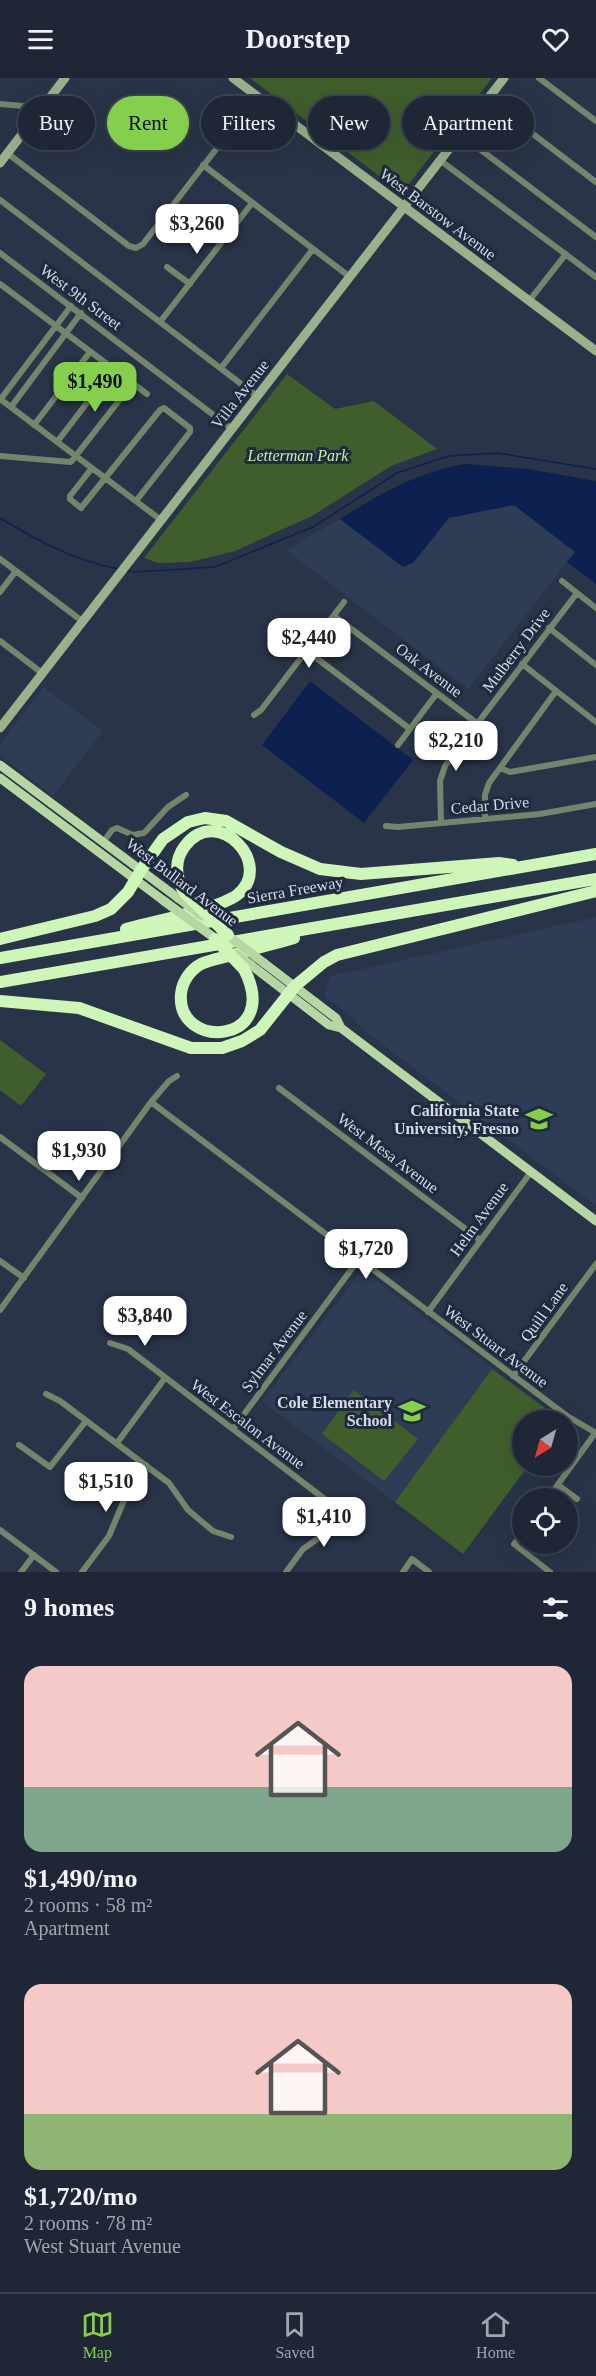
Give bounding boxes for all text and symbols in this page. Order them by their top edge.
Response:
icon: menu [24,23,57,56]
icon: heart [539,23,572,56]
text: Doorstep [246,24,350,54]
chip: Buy [18,96,95,150]
chip: Rent [107,96,189,150]
chip: Filters [201,96,296,150]
chip: New [308,96,390,150]
chip: Apartment [402,96,534,150]
street label: West Barstow Avenue [377,165,499,263]
pin: $3,260 [148,204,246,255]
text: $3,260 [170,212,225,234]
street label: West 9th Street [37,261,125,333]
street label: Villa Avenue [208,356,272,432]
pin: $1,490 [46,362,144,413]
text: $1,490 [68,370,123,392]
park label: Letterman Park [247,447,349,464]
street label: Mulberry Drive [479,605,554,696]
pin: $2,440 [260,618,358,669]
text: $2,440 [282,626,337,648]
street label: Oak Avenue [393,640,465,700]
pin: $2,210 [407,721,505,772]
text: $2,210 [429,729,484,751]
street label: Cedar Drive [450,793,530,817]
street label: West Bullard Avenue [123,835,241,929]
street label: Sierra Freeway [246,873,345,908]
place label: California State University, Fresno [394,1102,519,1138]
school or university icon: California State University, Fresno [524,1104,554,1134]
street label: West Mesa Avenue [334,1110,442,1196]
pin: $1,930 [30,1131,128,1182]
text: $1,930 [52,1139,107,1161]
street label: Helm Avenue [446,1179,512,1259]
pin: $1,720 [317,1229,415,1280]
text: $1,720 [339,1237,394,1259]
street label: Quill Lane [517,1279,571,1345]
pin: $3,840 [96,1296,194,1347]
street label: West Stuart Avenue [441,1301,551,1391]
text: $3,840 [118,1304,173,1326]
street label: Sylmar Avenue [238,1307,311,1396]
street label: West Escalon Avenue [188,1376,308,1472]
place label: Cole Elementary School [277,1394,393,1429]
school or university icon: Cole Elementary School [397,1396,427,1426]
north arrow [512,1410,578,1476]
map controls [512,1410,578,1554]
pin: $1,510 [57,1462,155,1513]
text: $1,510 [79,1470,134,1492]
button: locate [512,1488,578,1554]
pin: $1,410 [275,1497,373,1548]
text: $1,410 [297,1505,352,1527]
icon: filters [539,1592,572,1625]
text: 9 homes [24,1593,114,1622]
icon: home [244,1705,352,1813]
text: $1,490/mo [24,1864,137,1893]
text: 2 rooms · 58 m² [24,1894,152,1916]
text: Apartment [24,1917,110,1939]
icon: home [244,2023,352,2131]
text: $1,720/mo [24,2182,137,2211]
text: 2 rooms · 78 m² [24,2212,152,2234]
text: West Stuart Avenue [24,2235,181,2257]
tab: Map [81,2308,114,2362]
tab: Saved [275,2308,315,2362]
tab: Home [476,2308,515,2362]

